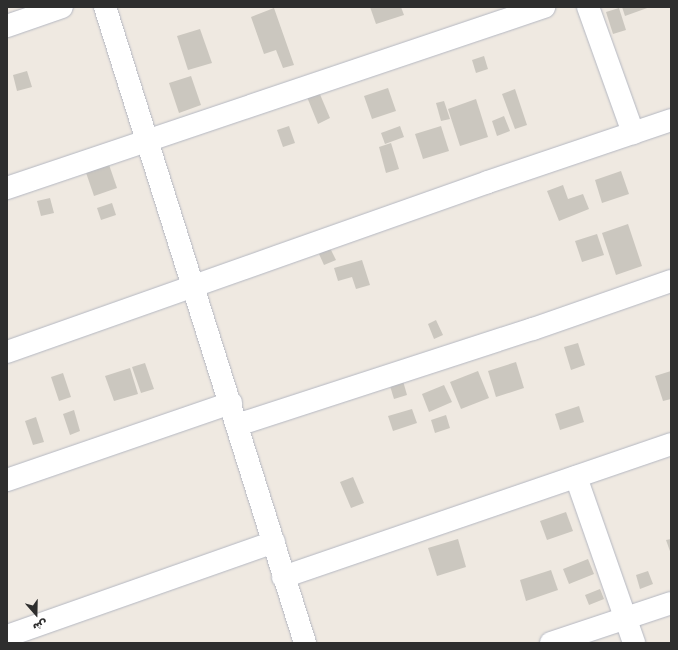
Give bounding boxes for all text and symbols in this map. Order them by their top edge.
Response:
north arrow [16,594,56,634]
text: ش [31,617,50,634]

